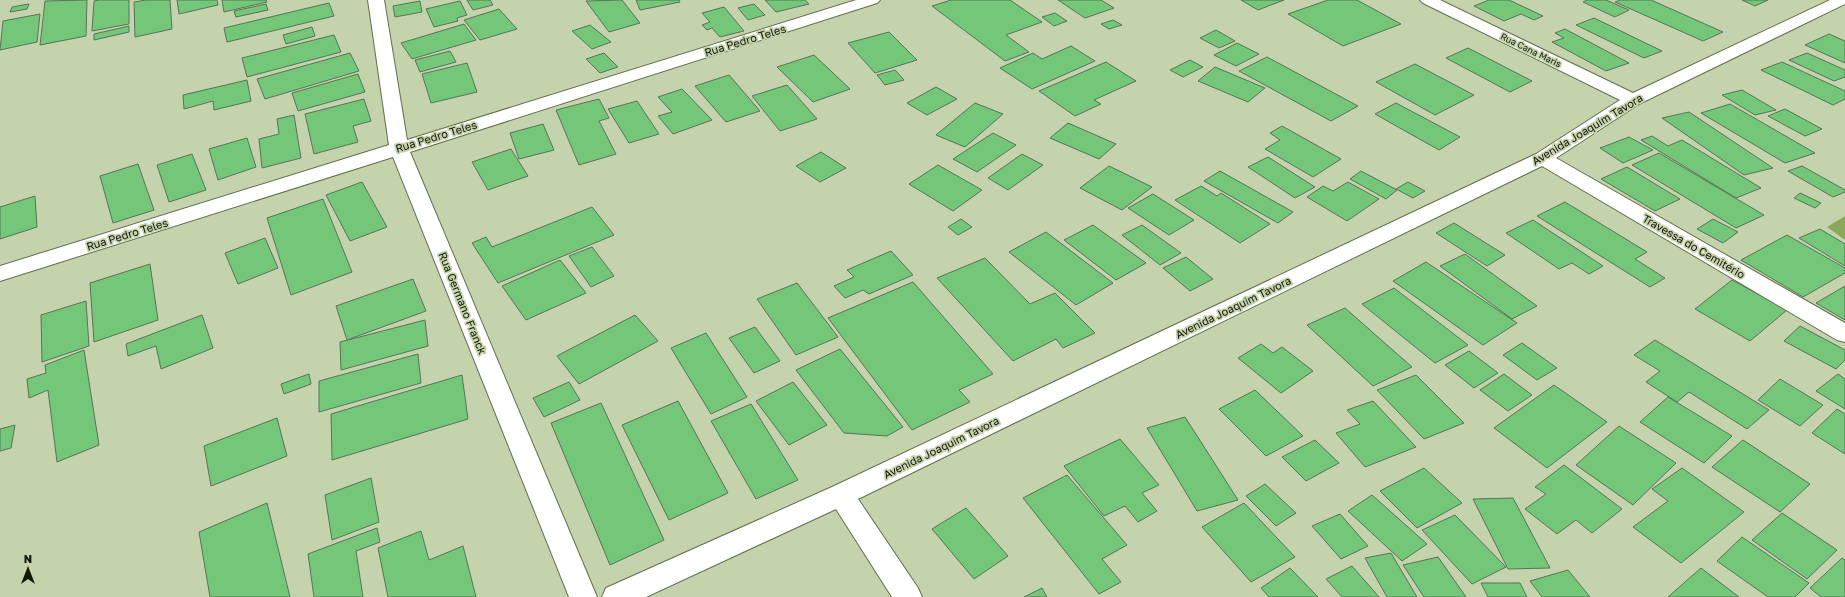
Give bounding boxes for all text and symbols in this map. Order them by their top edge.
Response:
street label: Rua Pedro Teles [703,21,787,59]
street label: Rua Cana Maris [1499,31,1563,70]
street label: Avenida Joaquim Tavora [1529,91,1645,167]
street label: Rua Pedro Teles [394,117,478,155]
street label: Travessa do Cemitério [1640,211,1748,281]
street label: Rua Pedro Teles [85,215,169,253]
street label: Rua Germano Franck [437,250,489,356]
street label: Avenida Joaquim Tavora [1173,273,1293,341]
street label: Avenida Joaquim Tavora [881,413,1001,481]
north arrow [8,549,48,589]
text: N [24,552,32,565]

